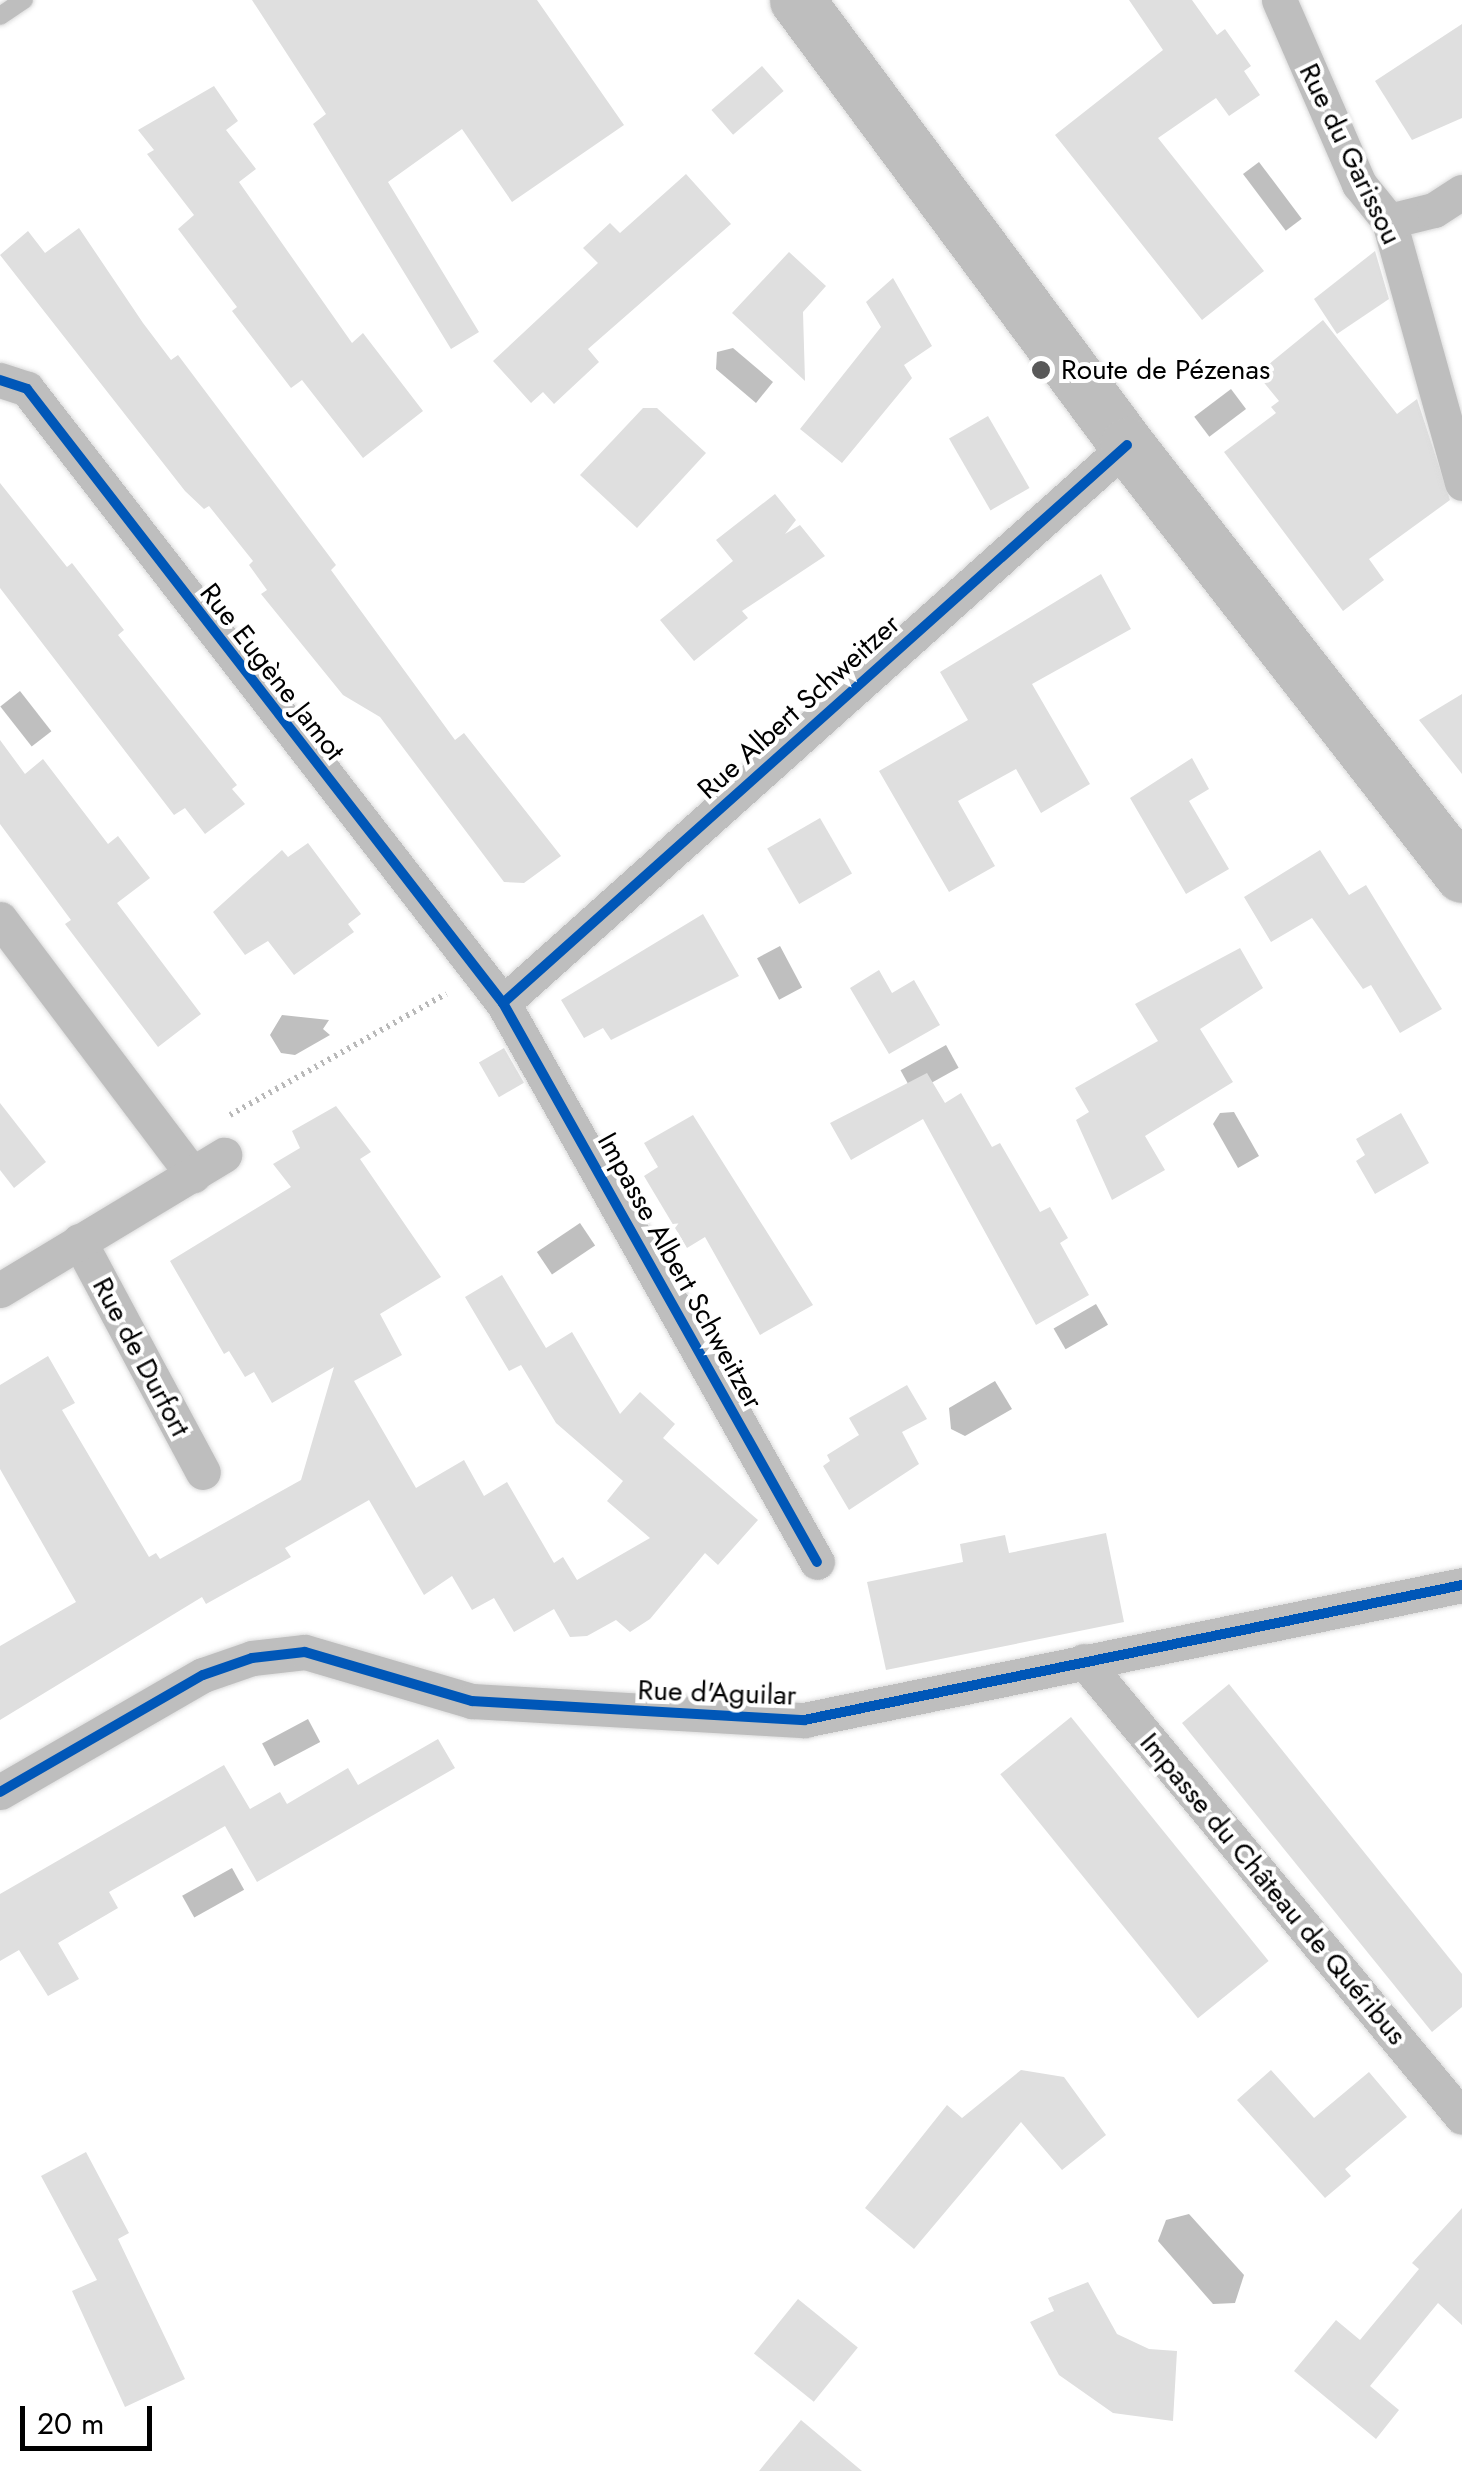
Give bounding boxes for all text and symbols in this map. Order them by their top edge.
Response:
street label: Rue du Garissou [1292,58,1408,250]
place label: Route de Pézenas [1061,353,1270,387]
marker: Route de Pézenas [1030,359,1052,381]
street label: Rue Eugène Jamot [193,577,351,767]
street label: Rue Albert Schweitzer [691,608,907,806]
street label: Impasse Albert Schweitzer [590,1127,770,1415]
street label: Rue de Durfort [85,1272,197,1442]
street label: Rue d'Aguilar [637,1673,797,1713]
street label: Impasse du Château de Quéribus [1133,1726,1413,2052]
scale bar [25,2386,158,2448]
text: 20 m [37,2402,104,2445]

